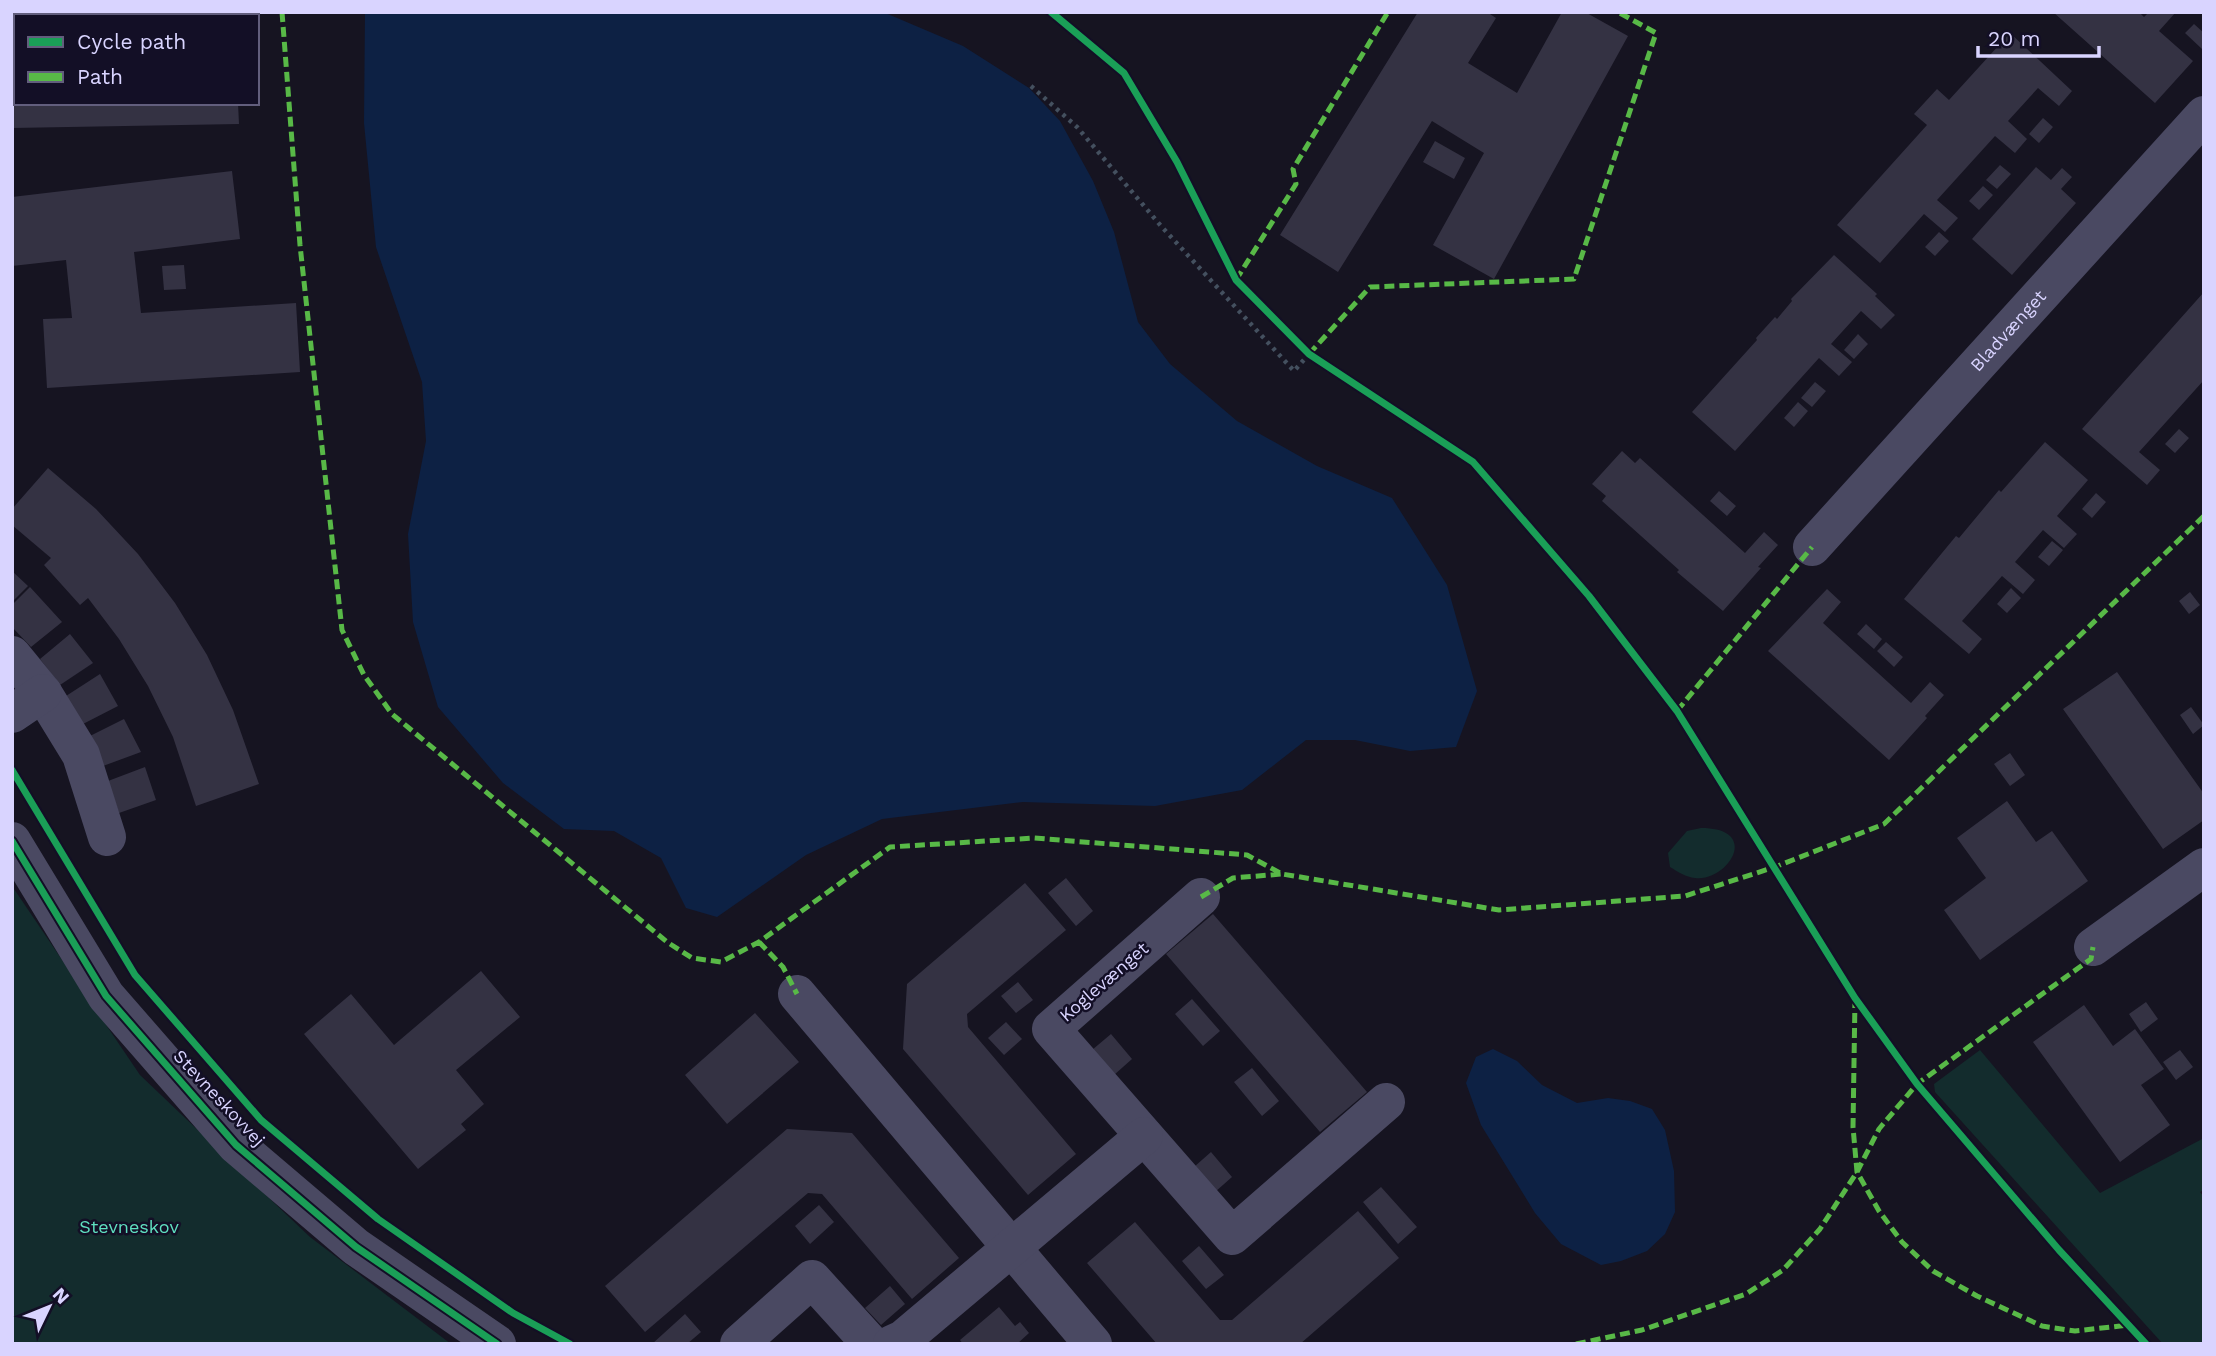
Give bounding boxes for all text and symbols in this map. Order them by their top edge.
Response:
legend [14,14,259,105]
scale bar [1978,14,2099,58]
text: 20 m [1988,26,2040,51]
text: Cycle path [77,29,186,54]
text: Path [77,64,123,89]
street label: Bladvænget [1966,285,2050,375]
street label: Koglevænget [1055,937,1153,1026]
street label: Stevneskovvej [169,1045,269,1150]
park label: Stevneskov [79,1216,179,1237]
north arrow [14,1272,84,1342]
text: N [48,1283,74,1309]

